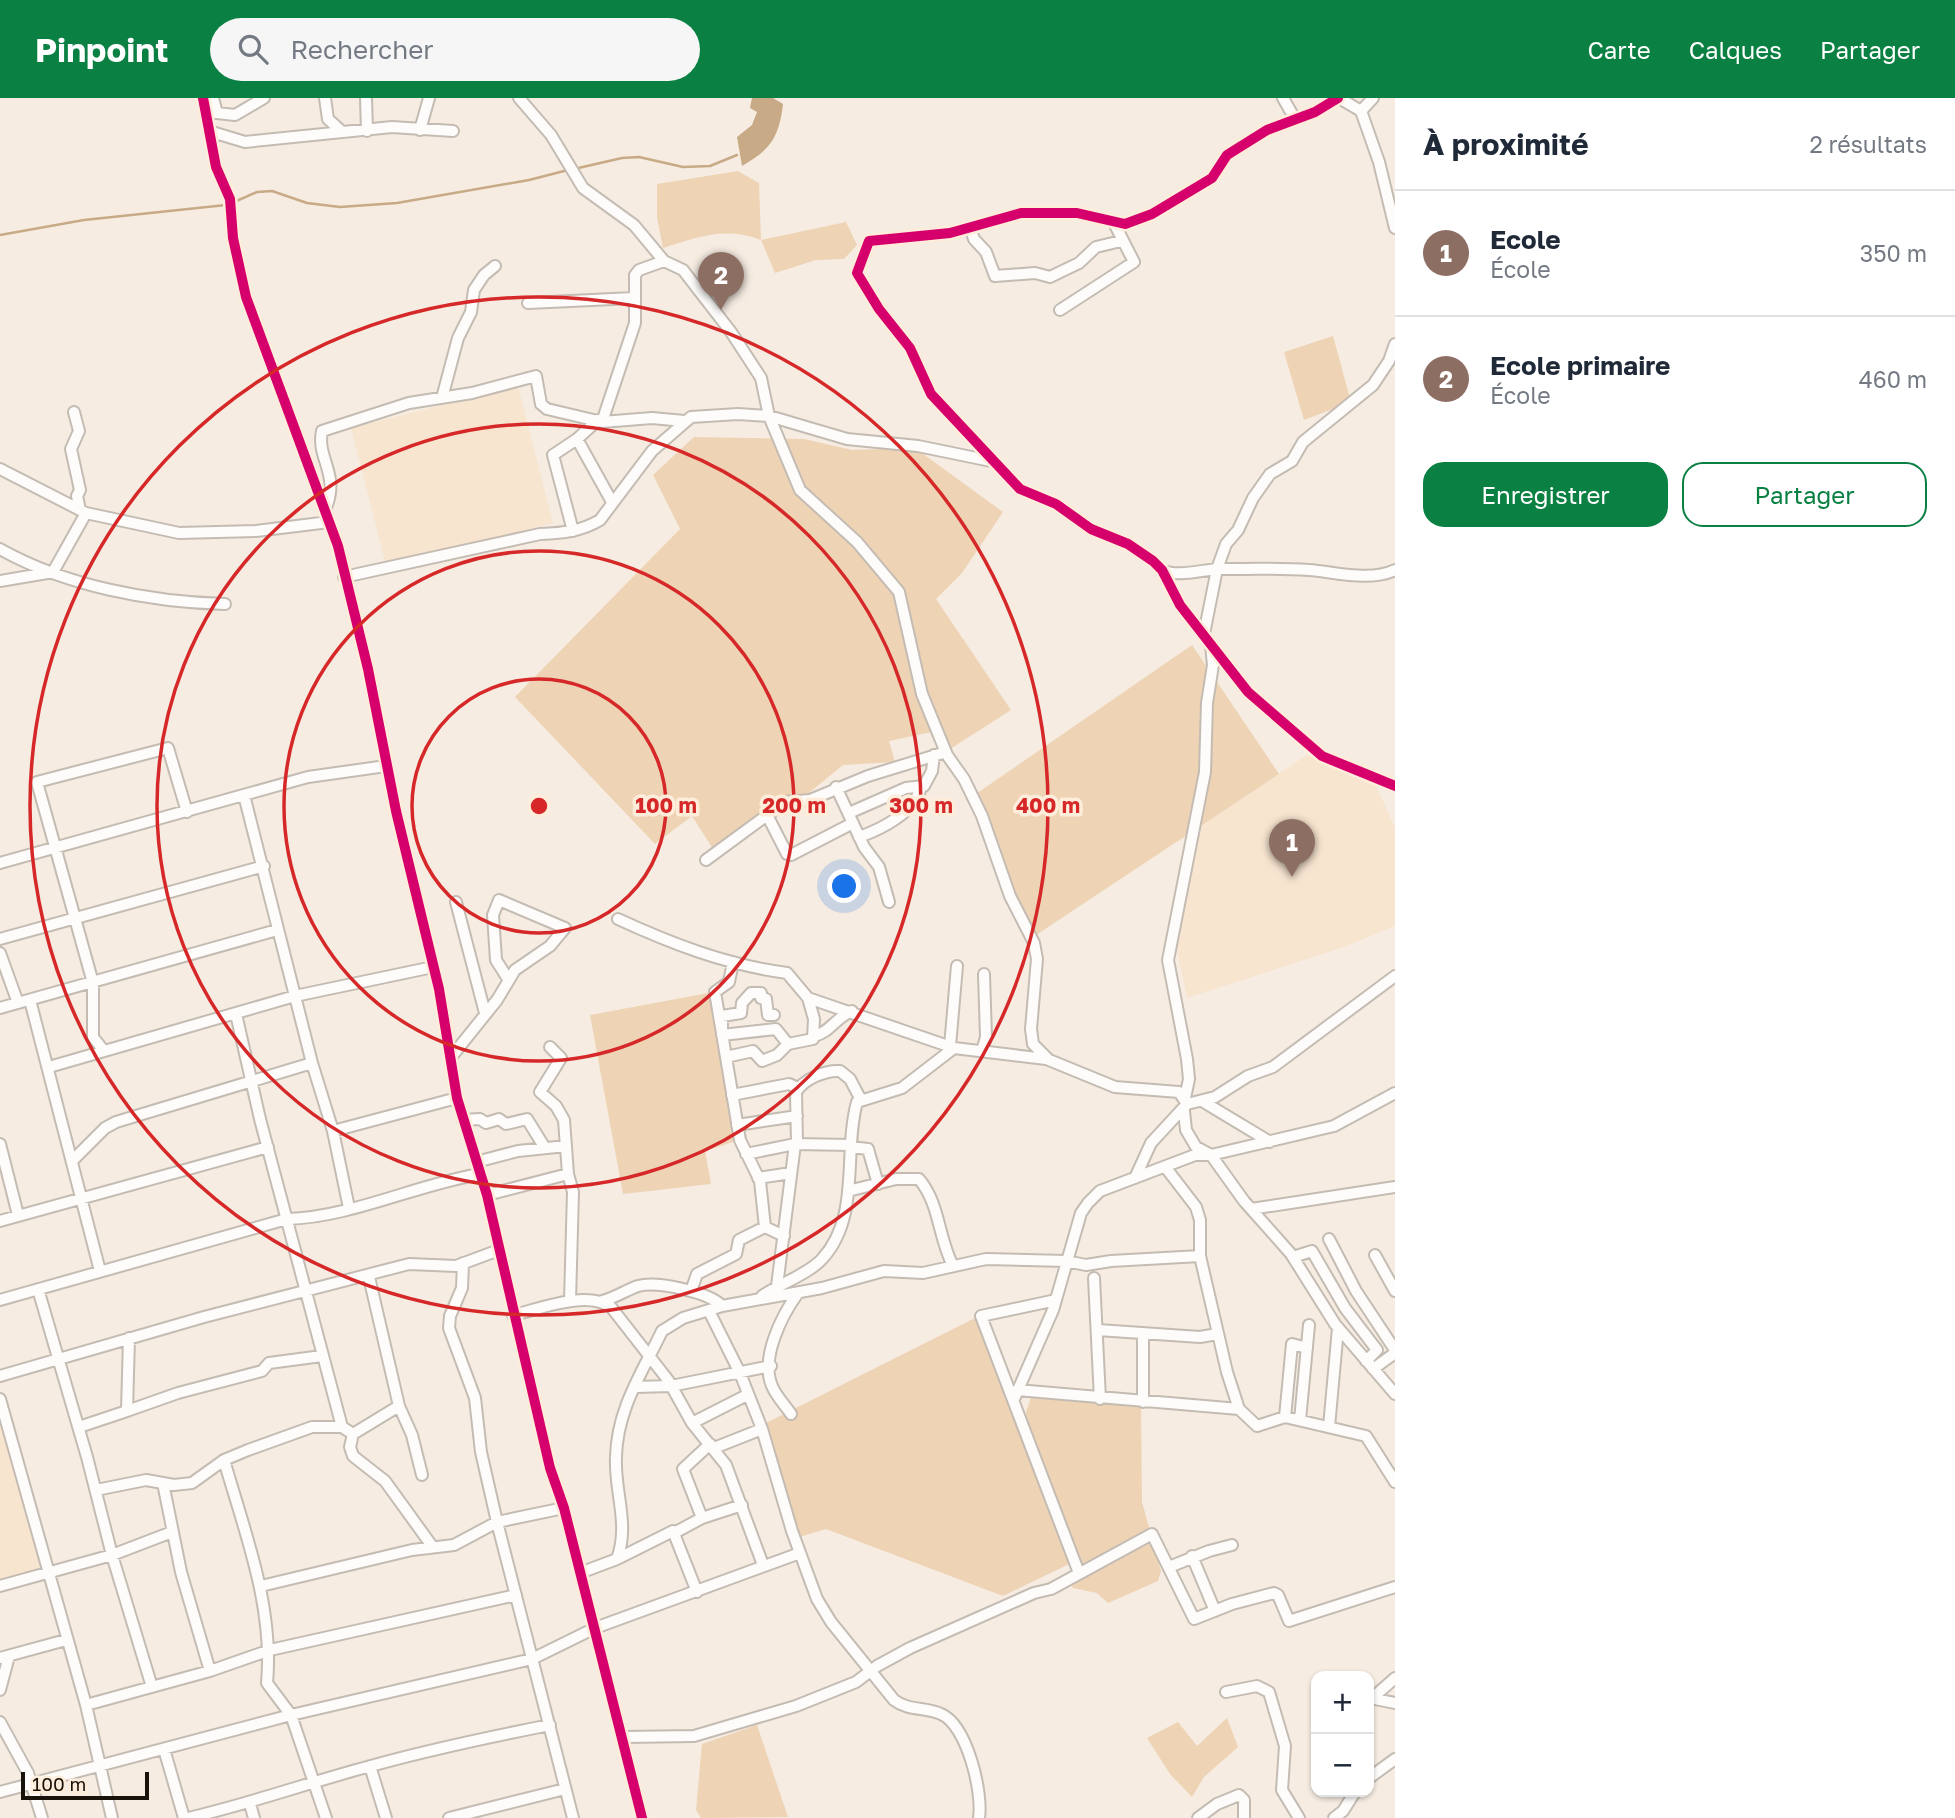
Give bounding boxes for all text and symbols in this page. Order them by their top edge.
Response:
search box [210,18,700,81]
text: Pinpoint [35,30,168,69]
icon: search [234,30,272,68]
text: Rechercher [290,34,433,65]
text: Carte [1587,35,1651,64]
text: Calques [1689,35,1782,64]
text: Partager [1820,35,1920,64]
text: À proximité [1423,126,1589,162]
text: 2 résultats [1809,130,1927,158]
text: Ecole [1490,224,1561,255]
text: 1 [1440,239,1452,267]
text: 350 m [1860,239,1927,267]
pin: 2 [698,252,744,310]
text: École [1490,255,1551,283]
text: Ecole primaire [1490,350,1670,381]
text: 2 [1439,365,1453,393]
text: 460 m [1859,365,1927,393]
text: École [1490,381,1551,409]
button: Enregistrer [1423,462,1668,527]
button: Partager [1682,462,1927,527]
text: 100 m [635,792,697,818]
text: 200 m [762,792,826,818]
text: 300 m [889,792,953,818]
text: 400 m [1016,792,1080,818]
centre of rings [527,794,551,818]
pin: 1 [1269,819,1315,877]
your location [827,869,861,903]
map controls [1311,1671,1374,1797]
button: + [1311,1671,1374,1734]
button: − [1311,1734,1374,1797]
scale bar [21,1769,149,1801]
text: 100 m [32,1772,86,1795]

